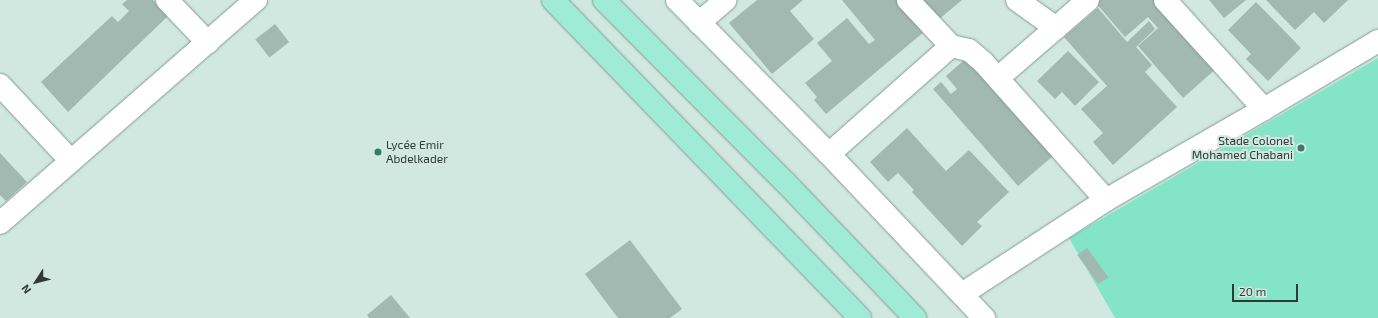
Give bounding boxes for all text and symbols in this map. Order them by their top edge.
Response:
place label: Stade Colonel Mohamed Chabani [1192,134,1293,162]
place label: Lycée Emir Abdelkader [386,138,448,166]
marker: Stade Colonel Mohamed Chabani [1296,143,1306,153]
marker: Lycée Emir Abdelkader [373,147,383,157]
north arrow [16,262,56,302]
scale bar [1234,276,1300,302]
text: N [18,282,33,296]
text: 20 m [1239,284,1266,298]

